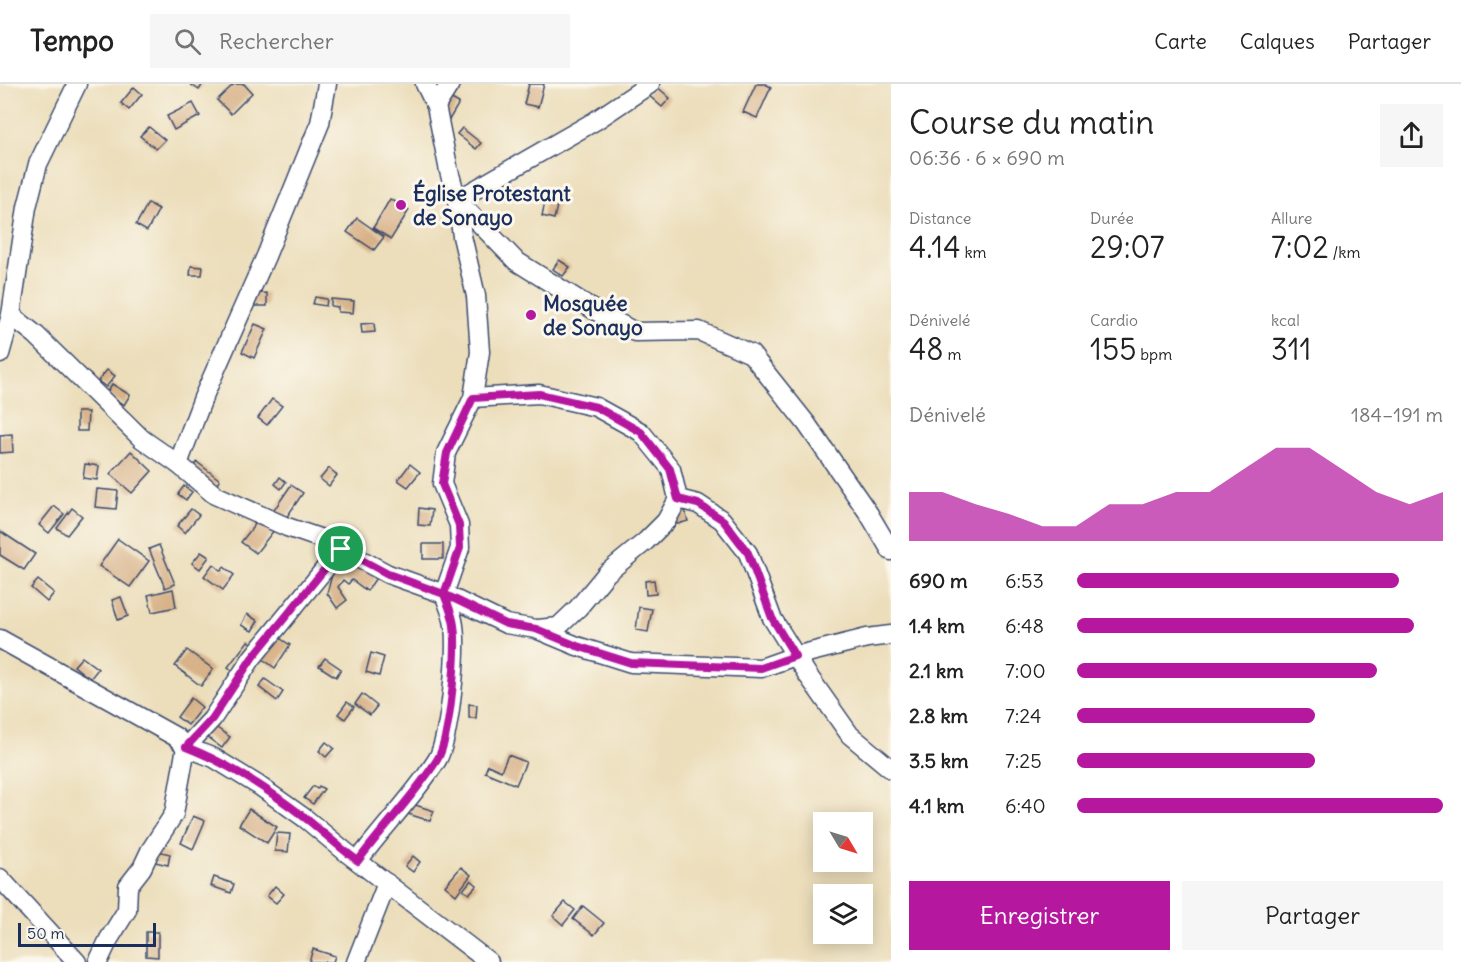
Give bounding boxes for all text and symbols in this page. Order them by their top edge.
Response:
search box [150,14,570,68]
text: Tempo [30,23,114,59]
icon: search [171,25,204,58]
text: Rechercher [219,27,334,55]
text: Carte [1154,28,1207,55]
text: Calques [1240,28,1315,55]
text: Partager [1348,28,1431,55]
text: Course du matin [909,101,1154,143]
button: share [1380,104,1443,167]
text: 06:36 · 6 × 690 m [909,145,1065,170]
place label: Église Protestant de Sonayo [413,179,571,231]
marker: Église Protestant de Sonayo [394,198,408,212]
text: Distance [909,208,971,228]
text: Durée [1090,208,1134,228]
text: Allure [1271,208,1312,228]
text: 4.14 [909,228,961,266]
text: 29:07 [1090,228,1165,266]
text: 7:02 [1271,228,1329,266]
text: km [961,242,987,262]
text: /km [1329,242,1360,262]
place label: Mosquée de Sonayo [543,290,643,341]
marker: Mosquée de Sonayo [524,308,538,322]
text: Dénivelé [909,310,970,330]
text: Cardio [1090,310,1138,330]
text: kcal [1271,310,1300,330]
text: 48 [909,330,944,368]
text: 155 [1090,330,1136,368]
text: 311 [1271,330,1312,368]
text: m [944,344,961,364]
text: bpm [1136,344,1172,364]
text: Dénivelé [909,402,986,427]
text: 184–191 m [1351,402,1443,427]
pin [315,523,366,574]
icon: arrive [324,532,357,565]
text: 690 m [909,568,968,593]
text: 6:53 [1005,568,1044,593]
text: 1.4 km [909,613,965,638]
text: 6:48 [1005,613,1044,638]
text: 2.1 km [909,658,964,683]
text: 7:00 [1005,658,1046,683]
text: 2.8 km [909,703,968,728]
text: 7:24 [1005,703,1042,728]
text: 3.5 km [909,748,969,773]
text: 7:25 [1005,748,1042,773]
text: 4.1 km [909,793,964,818]
text: 6:40 [1005,793,1046,818]
north arrow [813,812,873,872]
map controls [813,812,873,944]
button: Enregistrer [909,881,1170,950]
button: Partager [1182,881,1443,950]
button: layers [813,884,873,944]
scale bar [18,920,156,948]
text: 50 m [27,923,65,943]

